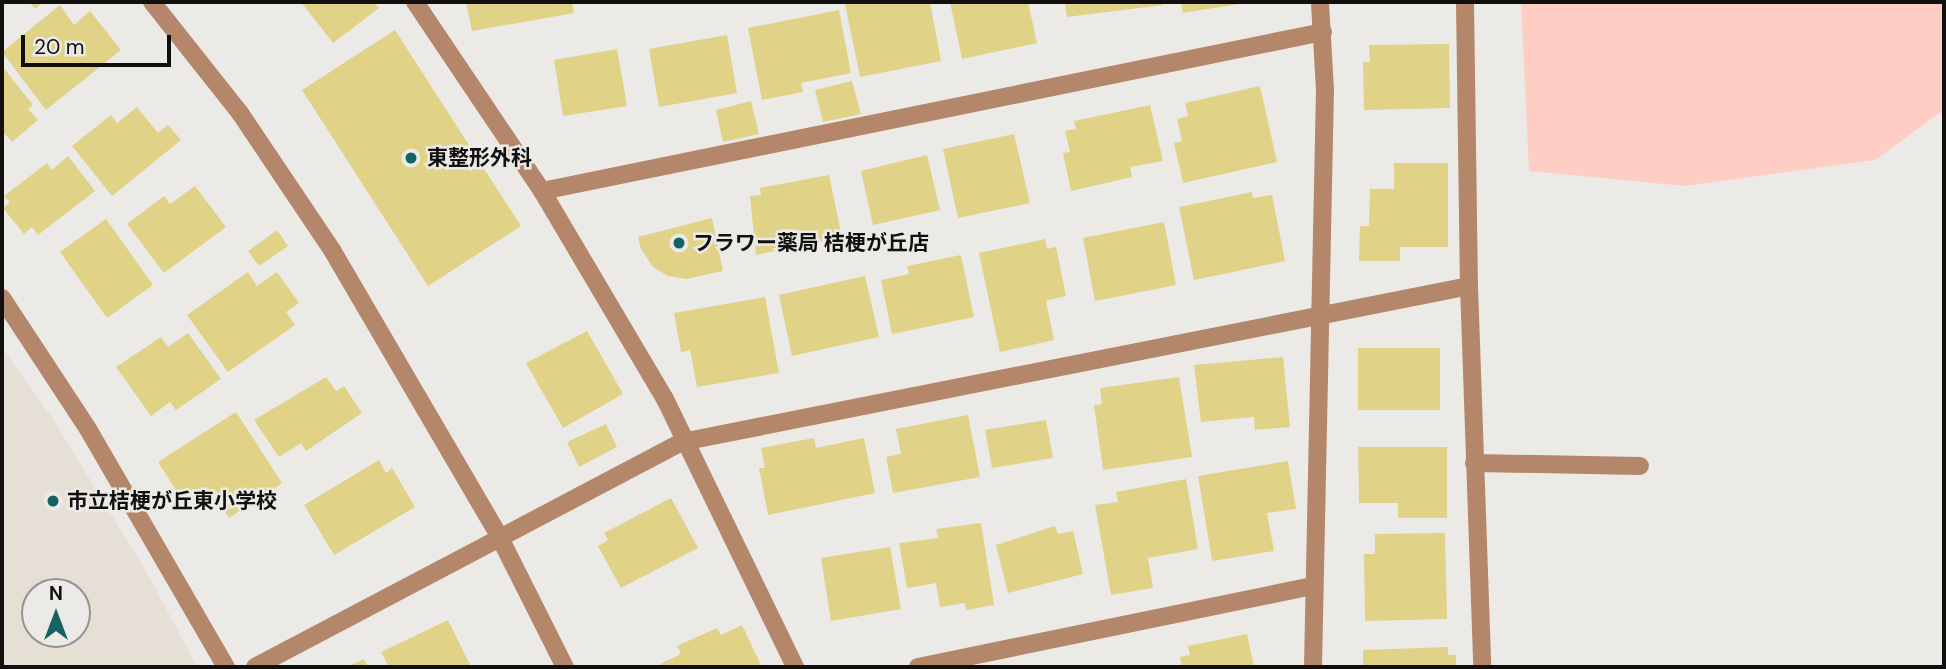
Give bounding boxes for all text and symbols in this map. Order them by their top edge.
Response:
scale bar [24,21,175,65]
text: 20 m [34,33,85,61]
place label: 東整形外科 [427,145,532,171]
marker: 東整形外科 [401,148,421,168]
place label: フラワー薬局 桔梗が丘店 [693,230,929,256]
marker: フラワー薬局 桔梗が丘店 [671,235,687,251]
place label: 市立桔梗が丘東小学校 [67,488,277,514]
marker: 市立桔梗が丘東小学校 [45,493,61,509]
north arrow [21,578,91,648]
text: N [49,581,63,606]

